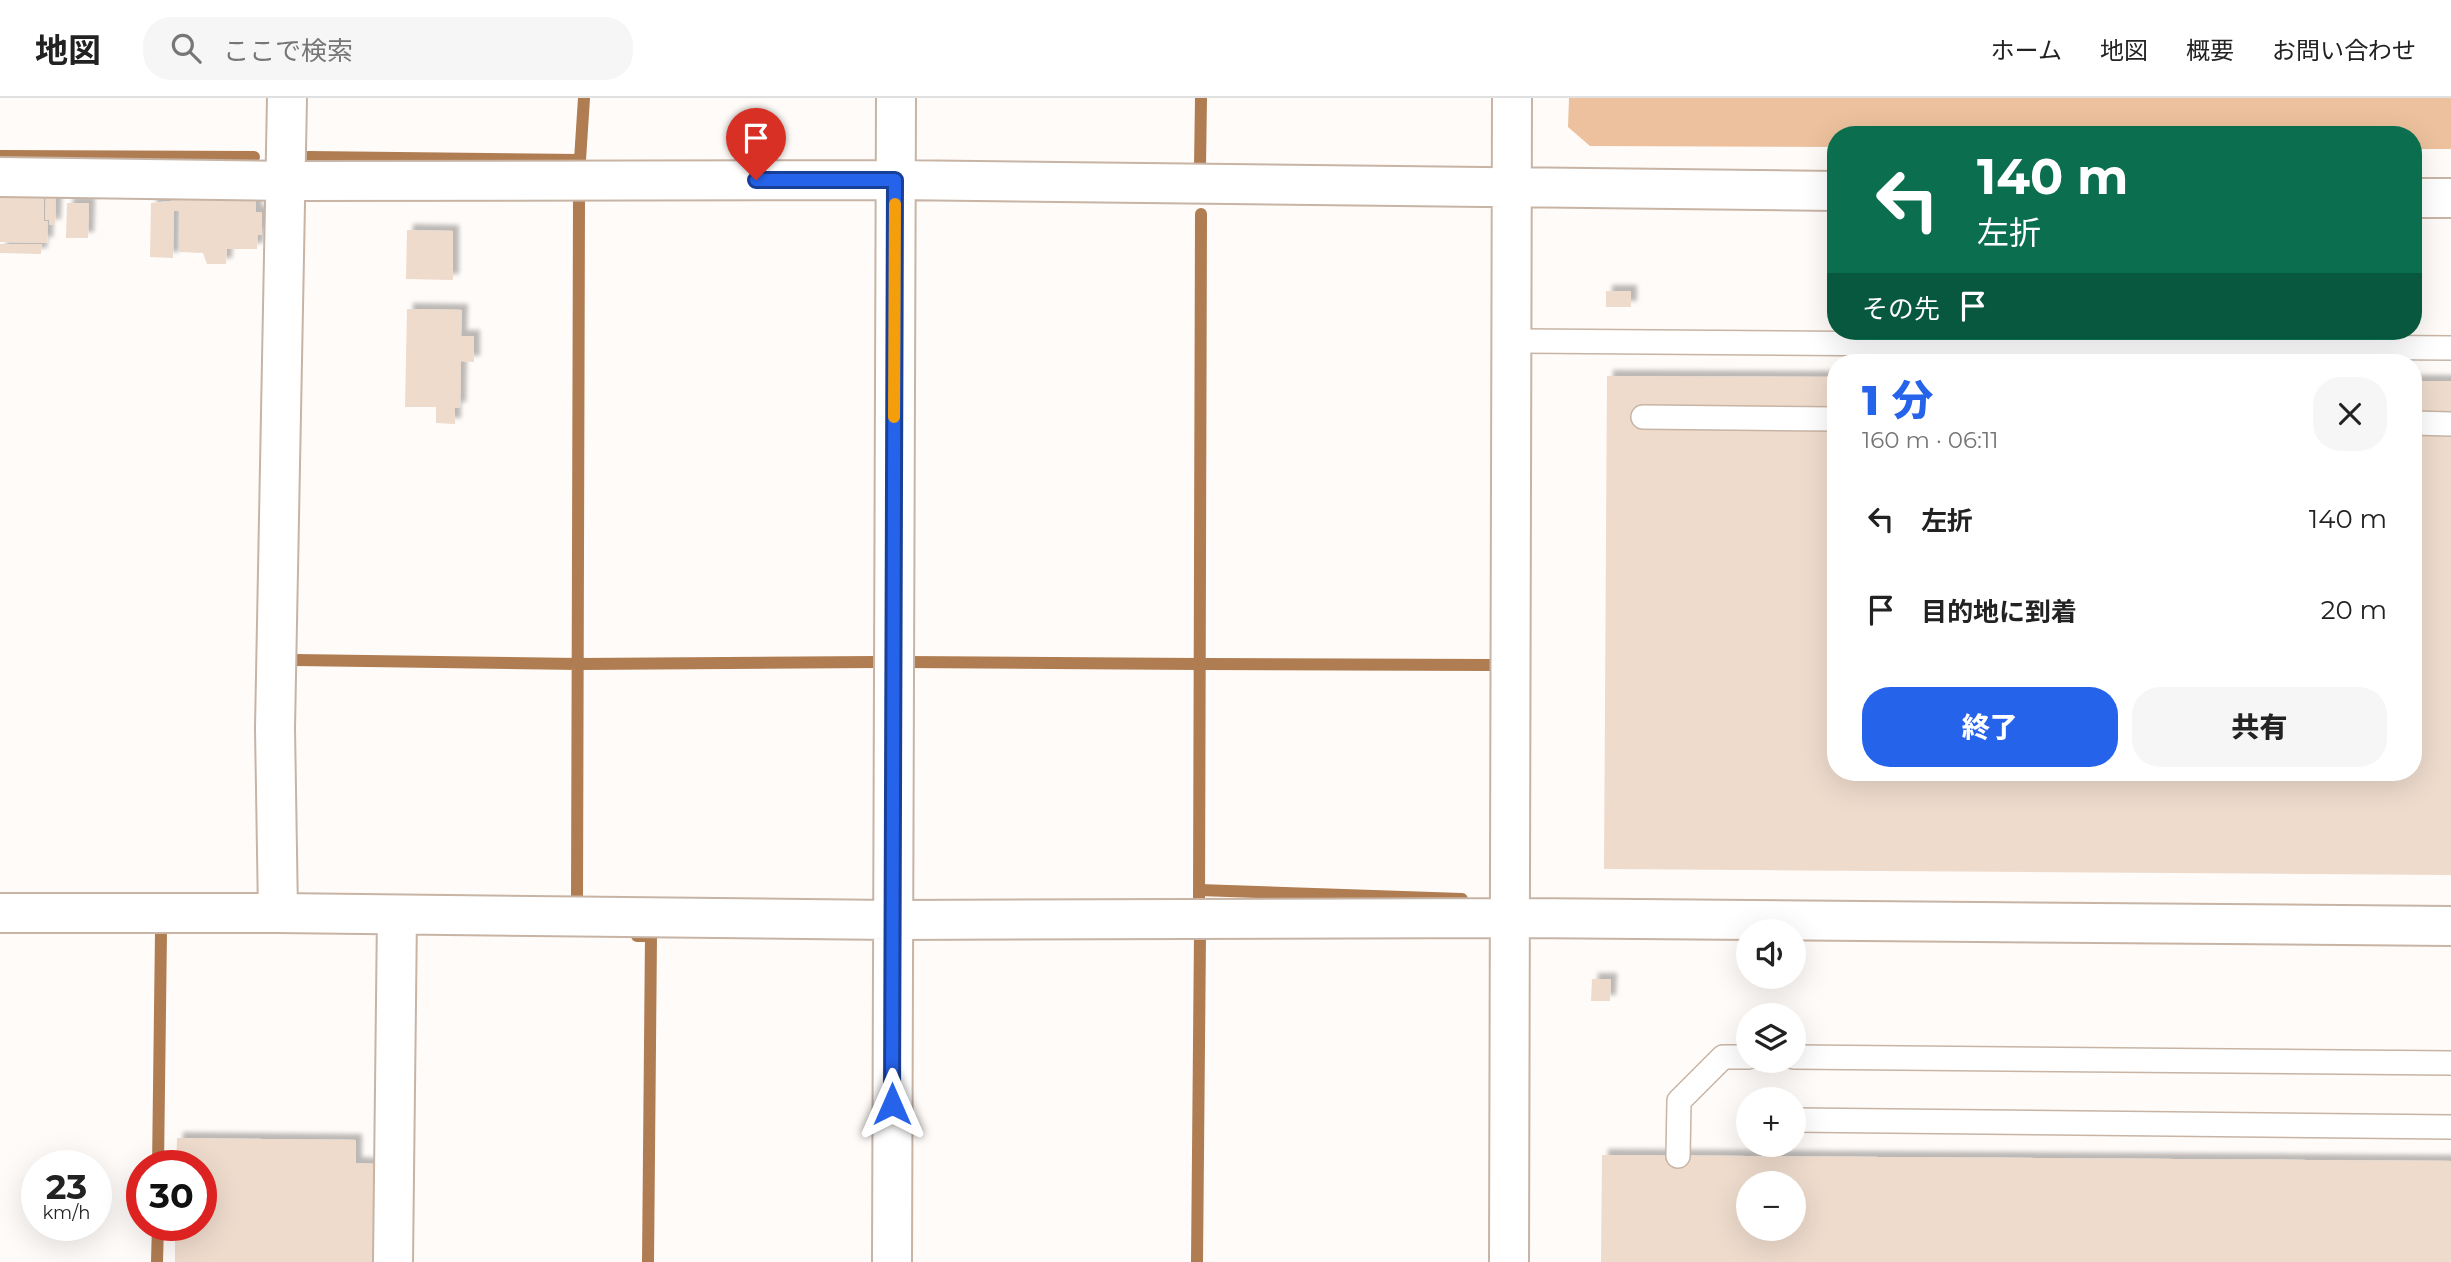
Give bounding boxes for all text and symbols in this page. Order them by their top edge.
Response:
search box [143,17,633,80]
icon: search [167,29,205,67]
text: 地図 [35,30,101,70]
text: ここで検索 [223,35,353,67]
text: ホーム [1991,36,2062,65]
text: 地図 [2100,36,2148,65]
text: 概要 [2186,36,2234,65]
text: お問い合わせ [2272,36,2416,65]
pin [726,108,786,180]
icon: arrive [737,119,775,157]
text: 140 m [1977,147,2129,206]
icon: left [1862,154,1953,245]
text: 左折 [1977,213,2041,252]
icon: arrive [1954,287,1992,325]
text: その先 [1862,293,1940,325]
text: 1 分 [1862,374,1933,426]
button: close [2313,377,2387,451]
text: 160 m · 06:11 [1862,426,1999,454]
icon: left [1862,500,1900,538]
text: 140 m [2309,503,2387,535]
text: 左折 [1921,505,1973,537]
icon: arrive [1862,591,1900,629]
text: 20 m [2321,594,2387,626]
text: 目的地に到着 [1921,596,2077,628]
button: 終了 [1862,687,2118,767]
button: 共有 [2132,687,2387,767]
map controls [1736,919,1806,1241]
button: sound [1736,919,1806,989]
button: layers [1736,1003,1806,1073]
position arrow [855,1067,929,1141]
button: + [1736,1087,1806,1157]
speed limit sign: 30 [126,1150,217,1241]
text: 23 [46,1165,87,1208]
button: − [1736,1171,1806,1241]
text: km/h [42,1202,91,1224]

